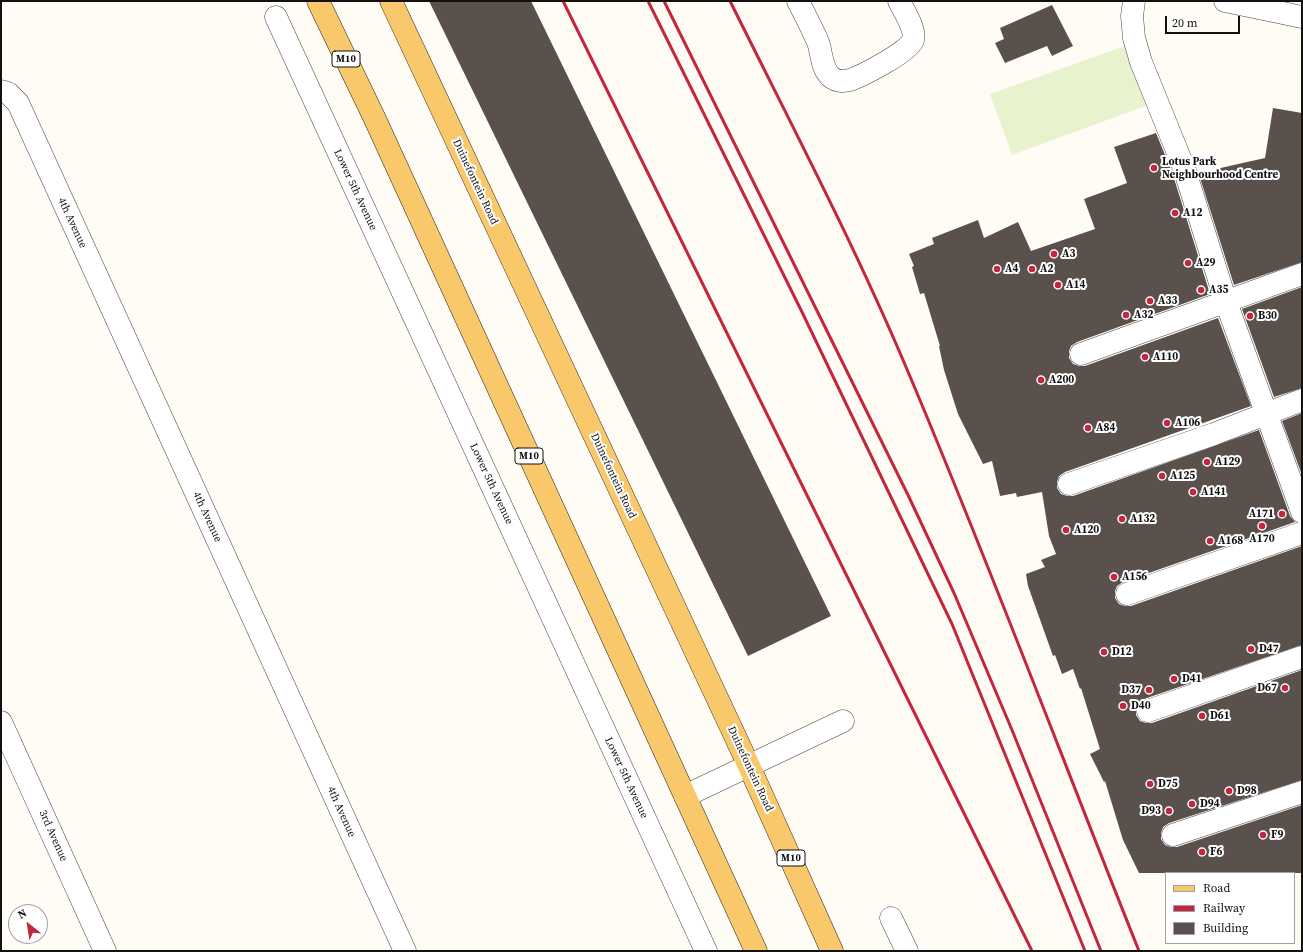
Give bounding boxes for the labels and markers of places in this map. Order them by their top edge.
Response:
place label: Lotus Park Neighbourhood Centre [1162,155,1278,181]
marker: Lotus Park Neighbourhood Centre [1149,163,1159,173]
place label: A12 [1183,206,1202,220]
marker: A12 [1170,208,1180,218]
place label: A3 [1062,247,1075,261]
marker: A3 [1049,249,1059,259]
place label: A29 [1196,256,1215,270]
marker: A29 [1183,258,1193,268]
place label: A4 [1005,262,1018,276]
place label: A2 [1040,262,1053,276]
marker: A4 [992,264,1002,274]
marker: A2 [1027,264,1037,274]
place label: A14 [1066,278,1085,292]
marker: A14 [1053,280,1063,290]
place label: A35 [1209,283,1228,297]
marker: A35 [1196,285,1206,295]
place label: A33 [1158,294,1177,308]
marker: A33 [1145,296,1155,306]
place label: A32 [1134,308,1153,322]
place label: B30 [1258,309,1277,323]
marker: A32 [1121,310,1131,320]
marker: B30 [1245,311,1255,321]
place label: A110 [1153,350,1178,364]
marker: A110 [1140,352,1150,362]
place label: A200 [1049,373,1074,387]
marker: A200 [1036,375,1046,385]
place label: A106 [1175,416,1200,430]
marker: A106 [1162,418,1172,428]
place label: A84 [1096,421,1115,435]
marker: A84 [1083,423,1093,433]
place label: A129 [1215,455,1240,469]
marker: A129 [1202,457,1212,467]
place label: A125 [1170,469,1195,483]
marker: A125 [1157,471,1167,481]
place label: A141 [1201,485,1226,499]
marker: A141 [1188,487,1198,497]
place label: A171 [1249,507,1274,521]
marker: A171 [1277,509,1287,519]
place label: A132 [1130,512,1155,526]
marker: A132 [1117,514,1127,524]
marker: A170 [1257,521,1267,531]
place label: A120 [1074,523,1099,537]
marker: A120 [1061,525,1071,535]
place label: A170 [1249,532,1275,546]
place label: A168 [1218,534,1243,548]
marker: A168 [1205,536,1215,546]
place label: A156 [1122,570,1147,584]
marker: A156 [1109,572,1119,582]
place label: D47 [1259,642,1279,656]
marker: D47 [1246,644,1256,654]
place label: D12 [1112,645,1132,659]
marker: D12 [1099,647,1109,657]
place label: D41 [1182,672,1202,686]
marker: D41 [1169,674,1179,684]
place label: D67 [1257,681,1277,695]
place label: D37 [1121,683,1141,697]
marker: D67 [1280,683,1290,693]
marker: D37 [1144,685,1154,695]
place label: D40 [1131,699,1151,713]
marker: D40 [1118,701,1128,711]
place label: D61 [1210,709,1230,723]
marker: D61 [1197,711,1207,721]
place label: D75 [1158,777,1178,791]
marker: D75 [1145,779,1155,789]
place label: D98 [1237,784,1257,798]
marker: D98 [1224,786,1234,796]
place label: D94 [1200,797,1220,811]
marker: D94 [1187,799,1197,809]
place label: D93 [1141,804,1161,818]
marker: D93 [1164,806,1174,816]
place label: F9 [1271,828,1283,842]
marker: F9 [1258,830,1268,840]
place label: F6 [1210,845,1222,859]
marker: F6 [1197,847,1207,857]

